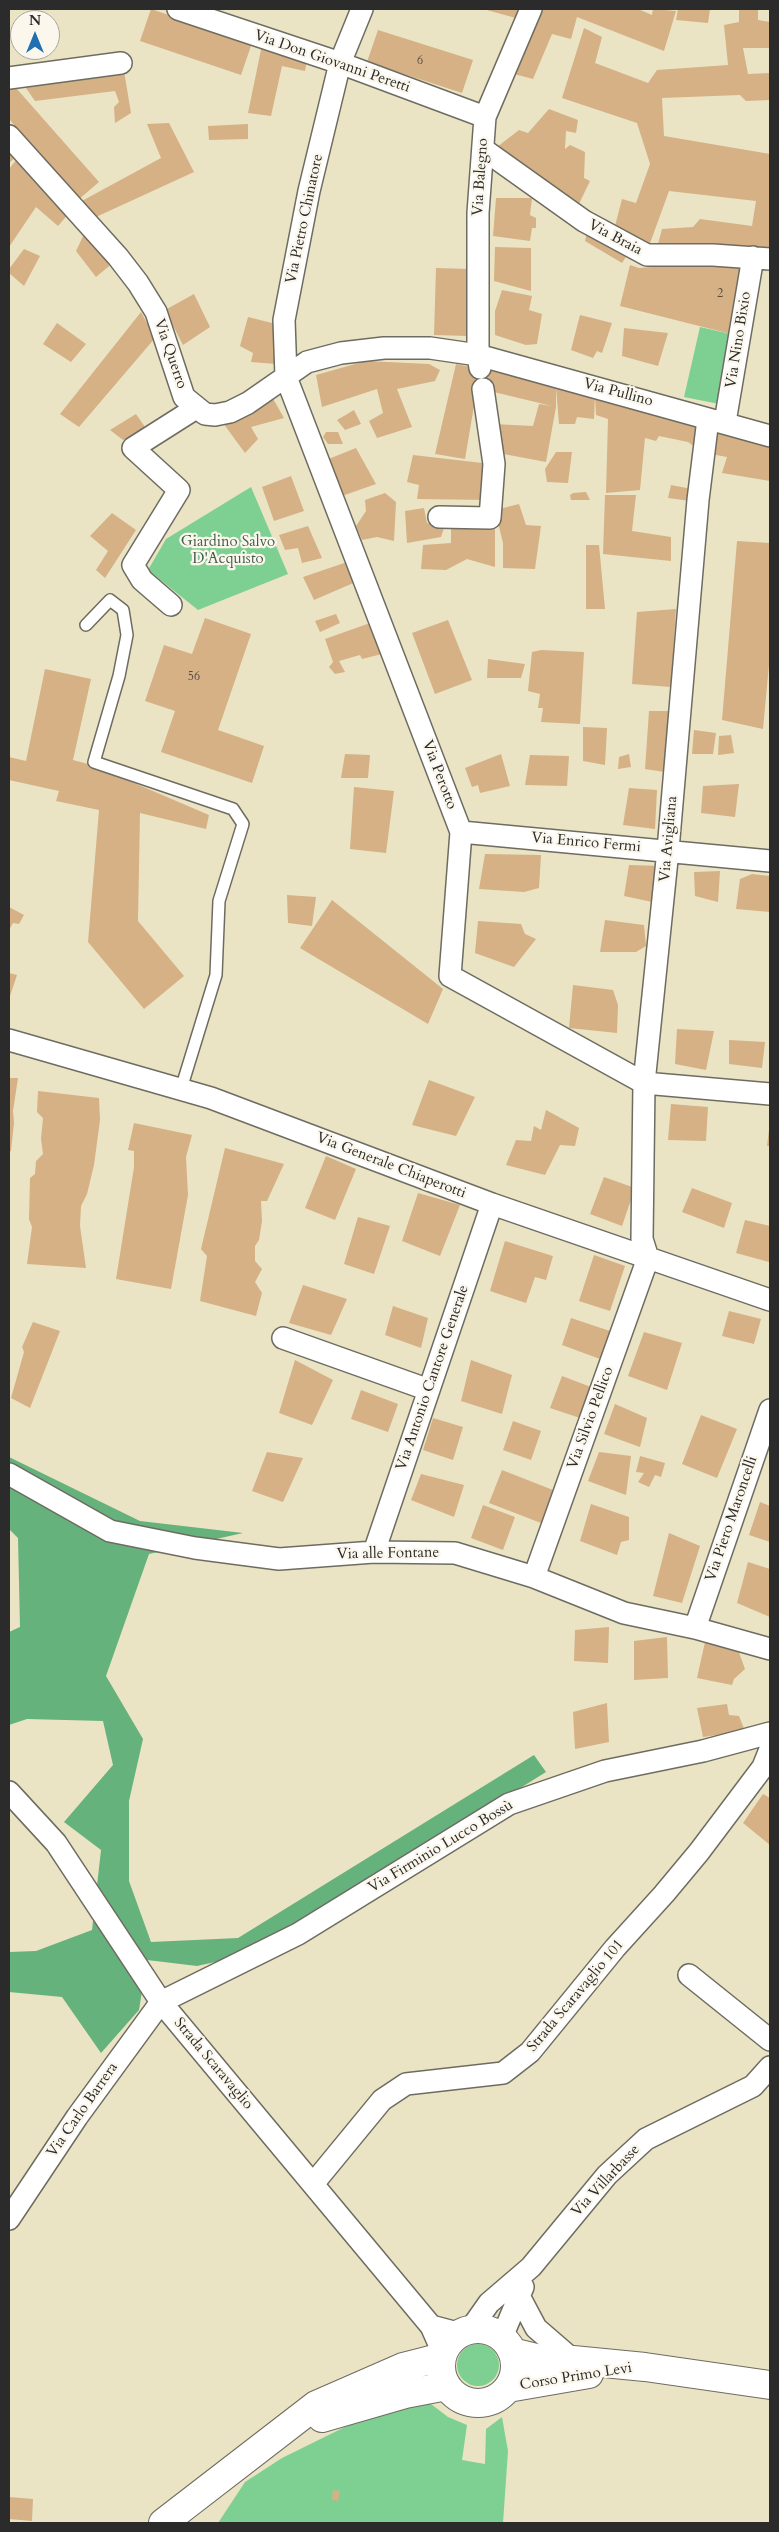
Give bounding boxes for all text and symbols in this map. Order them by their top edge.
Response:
north arrow [10,10,60,60]
text: N [29,11,41,30]
street label: Via Don Giovanni Peretti [252,27,412,97]
house number: 6 [417,54,423,68]
street label: Via Balegno [469,137,493,217]
street label: Via Pietro Chinatore [282,153,328,285]
street label: Via Braia [585,216,645,260]
house number: 2 [717,287,723,301]
street label: Via Nino Bixio [722,290,756,390]
street label: Via Querro [150,317,190,391]
street label: Via Pullino [581,375,655,411]
park label: Giardino Salvo D'Acquisto [181,534,275,569]
house number: 56 [188,670,200,684]
street label: Via Perotto [418,738,460,812]
street label: Via Avigliana [656,795,682,883]
street label: Via Enrico Fermi [530,829,642,857]
street label: Via Generale Chiaperotti [314,1129,468,1203]
street label: Via Antonio Cantore Generale [393,1283,473,1473]
street label: Via Silvio Pellico [564,1364,618,1472]
street label: Via Piero Maroncelli [702,1454,762,1584]
street label: Via alle Fontane [337,1544,439,1564]
street label: Via Firminio Lucco Bossù [365,1797,517,1897]
street label: Strada Scaravaglio 101 [524,1936,628,2056]
street label: Strada Scaravaglio [169,2015,257,2113]
street label: Via Carlo Barrera [44,2059,122,2161]
street label: Via Villarbasse [568,2141,644,2221]
street label: Corso Primo Levi [519,2359,633,2395]

